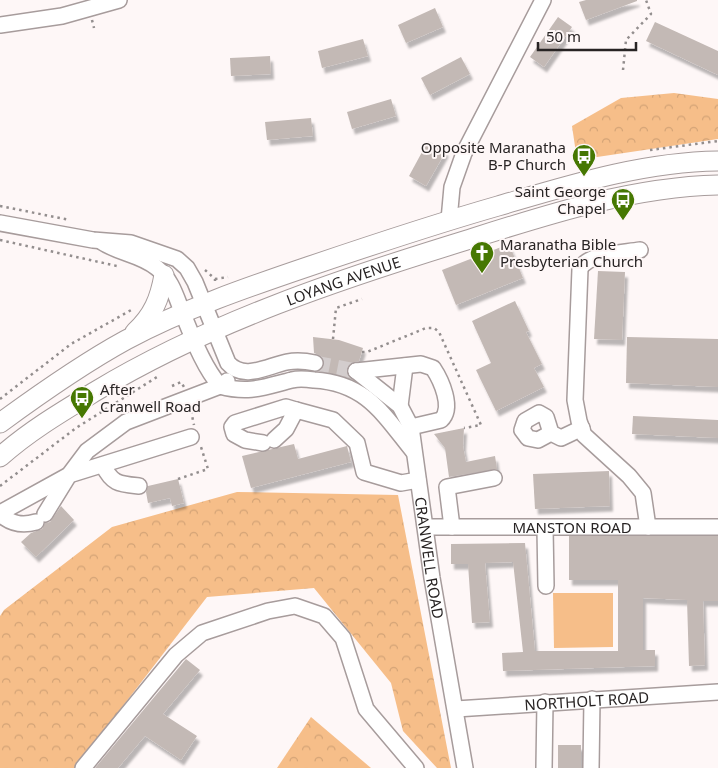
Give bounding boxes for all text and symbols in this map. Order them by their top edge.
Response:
scale bar [538,20,636,52]
text: 50 m [546,26,581,46]
place label: Opposite Maranatha B-P Church [421,137,566,174]
bus stop icon: Opposite Maranatha B-P Church [571,143,597,177]
place label: Saint George Chapel [515,181,606,218]
bus stop icon: Saint George Chapel [610,187,636,221]
place label: Maranatha Bible Presbyterian Church [500,234,643,271]
church icon: Maranatha Bible Presbyterian Church [469,240,495,274]
street label: LOYANG AVENUE [283,252,403,310]
place label: After Cranwell Road [100,379,201,416]
bus stop icon: After Cranwell Road [69,385,95,419]
street label: CRANWELL ROAD [411,495,449,620]
street label: MANSTON ROAD [512,517,632,537]
street label: NORTHOLT ROAD [524,686,650,715]

